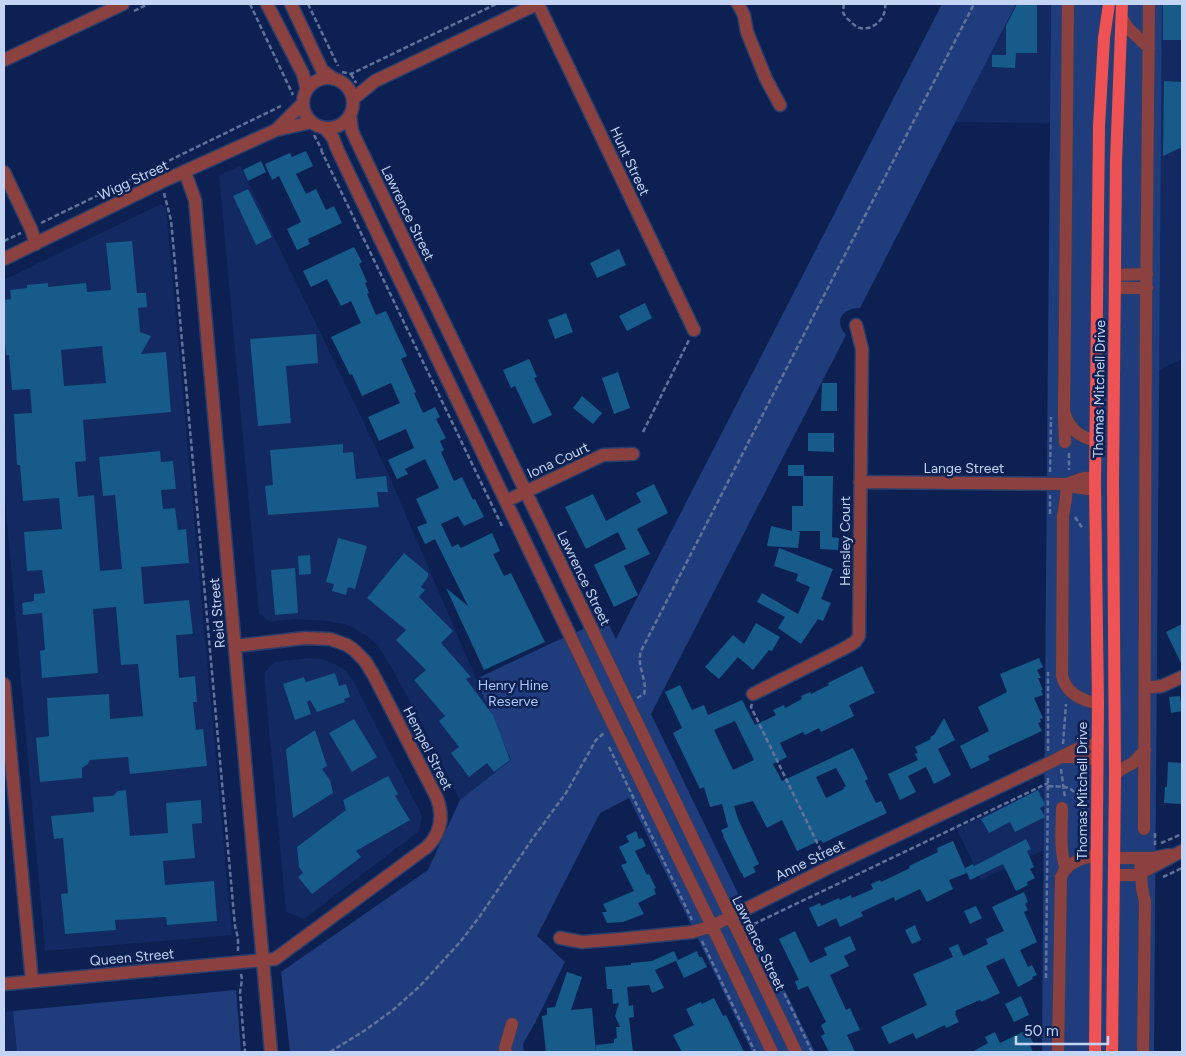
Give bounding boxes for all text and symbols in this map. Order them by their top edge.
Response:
street label: Hunt Street [606,124,653,198]
street label: Wigg Street [95,157,171,204]
street label: Lawrence Street [377,163,438,263]
street label: Thomas Mitchell Drive [1090,319,1109,458]
street label: Iona Court [525,439,592,482]
street label: Lange Street [924,460,1004,477]
street label: Hensley Court [837,496,854,586]
street label: Lawrence Street [553,528,614,628]
street label: Reid Street [206,577,229,649]
park label: Henry Hine Reserve [478,677,549,710]
street label: Hempel Street [399,704,456,793]
street label: Thomas Mitchell Drive [1074,722,1091,860]
street label: Anne Street [773,836,848,885]
street label: Lawrence Street [728,893,789,993]
street label: Queen Street [89,945,175,970]
scale bar [1016,1014,1108,1046]
text: 50 m [1024,1022,1059,1040]

